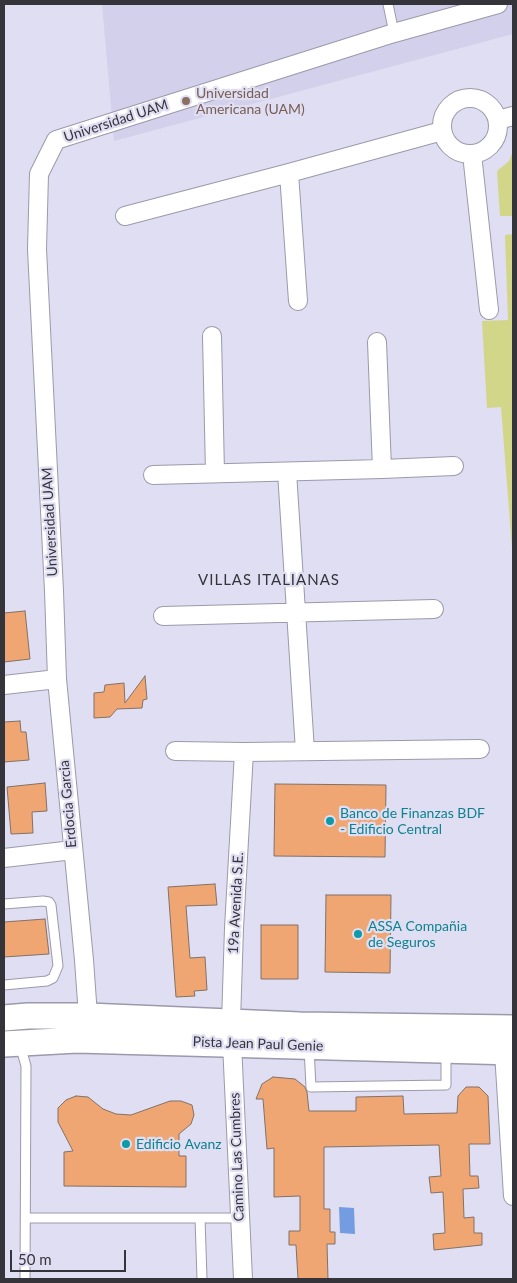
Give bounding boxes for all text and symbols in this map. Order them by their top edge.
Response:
place label: Universidad Americana (UAM) [196,85,305,118]
marker: Universidad Americana (UAM) [180,95,192,107]
street label: Universidad UAM [62,96,170,146]
street label: Universidad UAM [39,467,61,577]
district label: VILLAS ITALIANAS [196,571,342,589]
street label: Erdocia Garcia [56,759,80,849]
place label: Banco de Finanzas BDF - Edificio Central [340,805,485,838]
marker: Banco de Finanzas BDF - Edificio Central [324,815,336,827]
street label: 19a Avenida S.E. [225,852,247,954]
place label: ASSA Compañia de Seguros [368,918,467,950]
marker: ASSA Compañia de Seguros [352,928,364,940]
street label: Pista Jean Paul Genie [192,1033,324,1055]
street label: Camino Las Cumbres [226,1092,248,1222]
place label: Edificio Avanz [136,1136,222,1152]
marker: Edificio Avanz [120,1138,132,1150]
scale bar [12,1240,129,1272]
text: 50 m [18,1250,52,1268]

